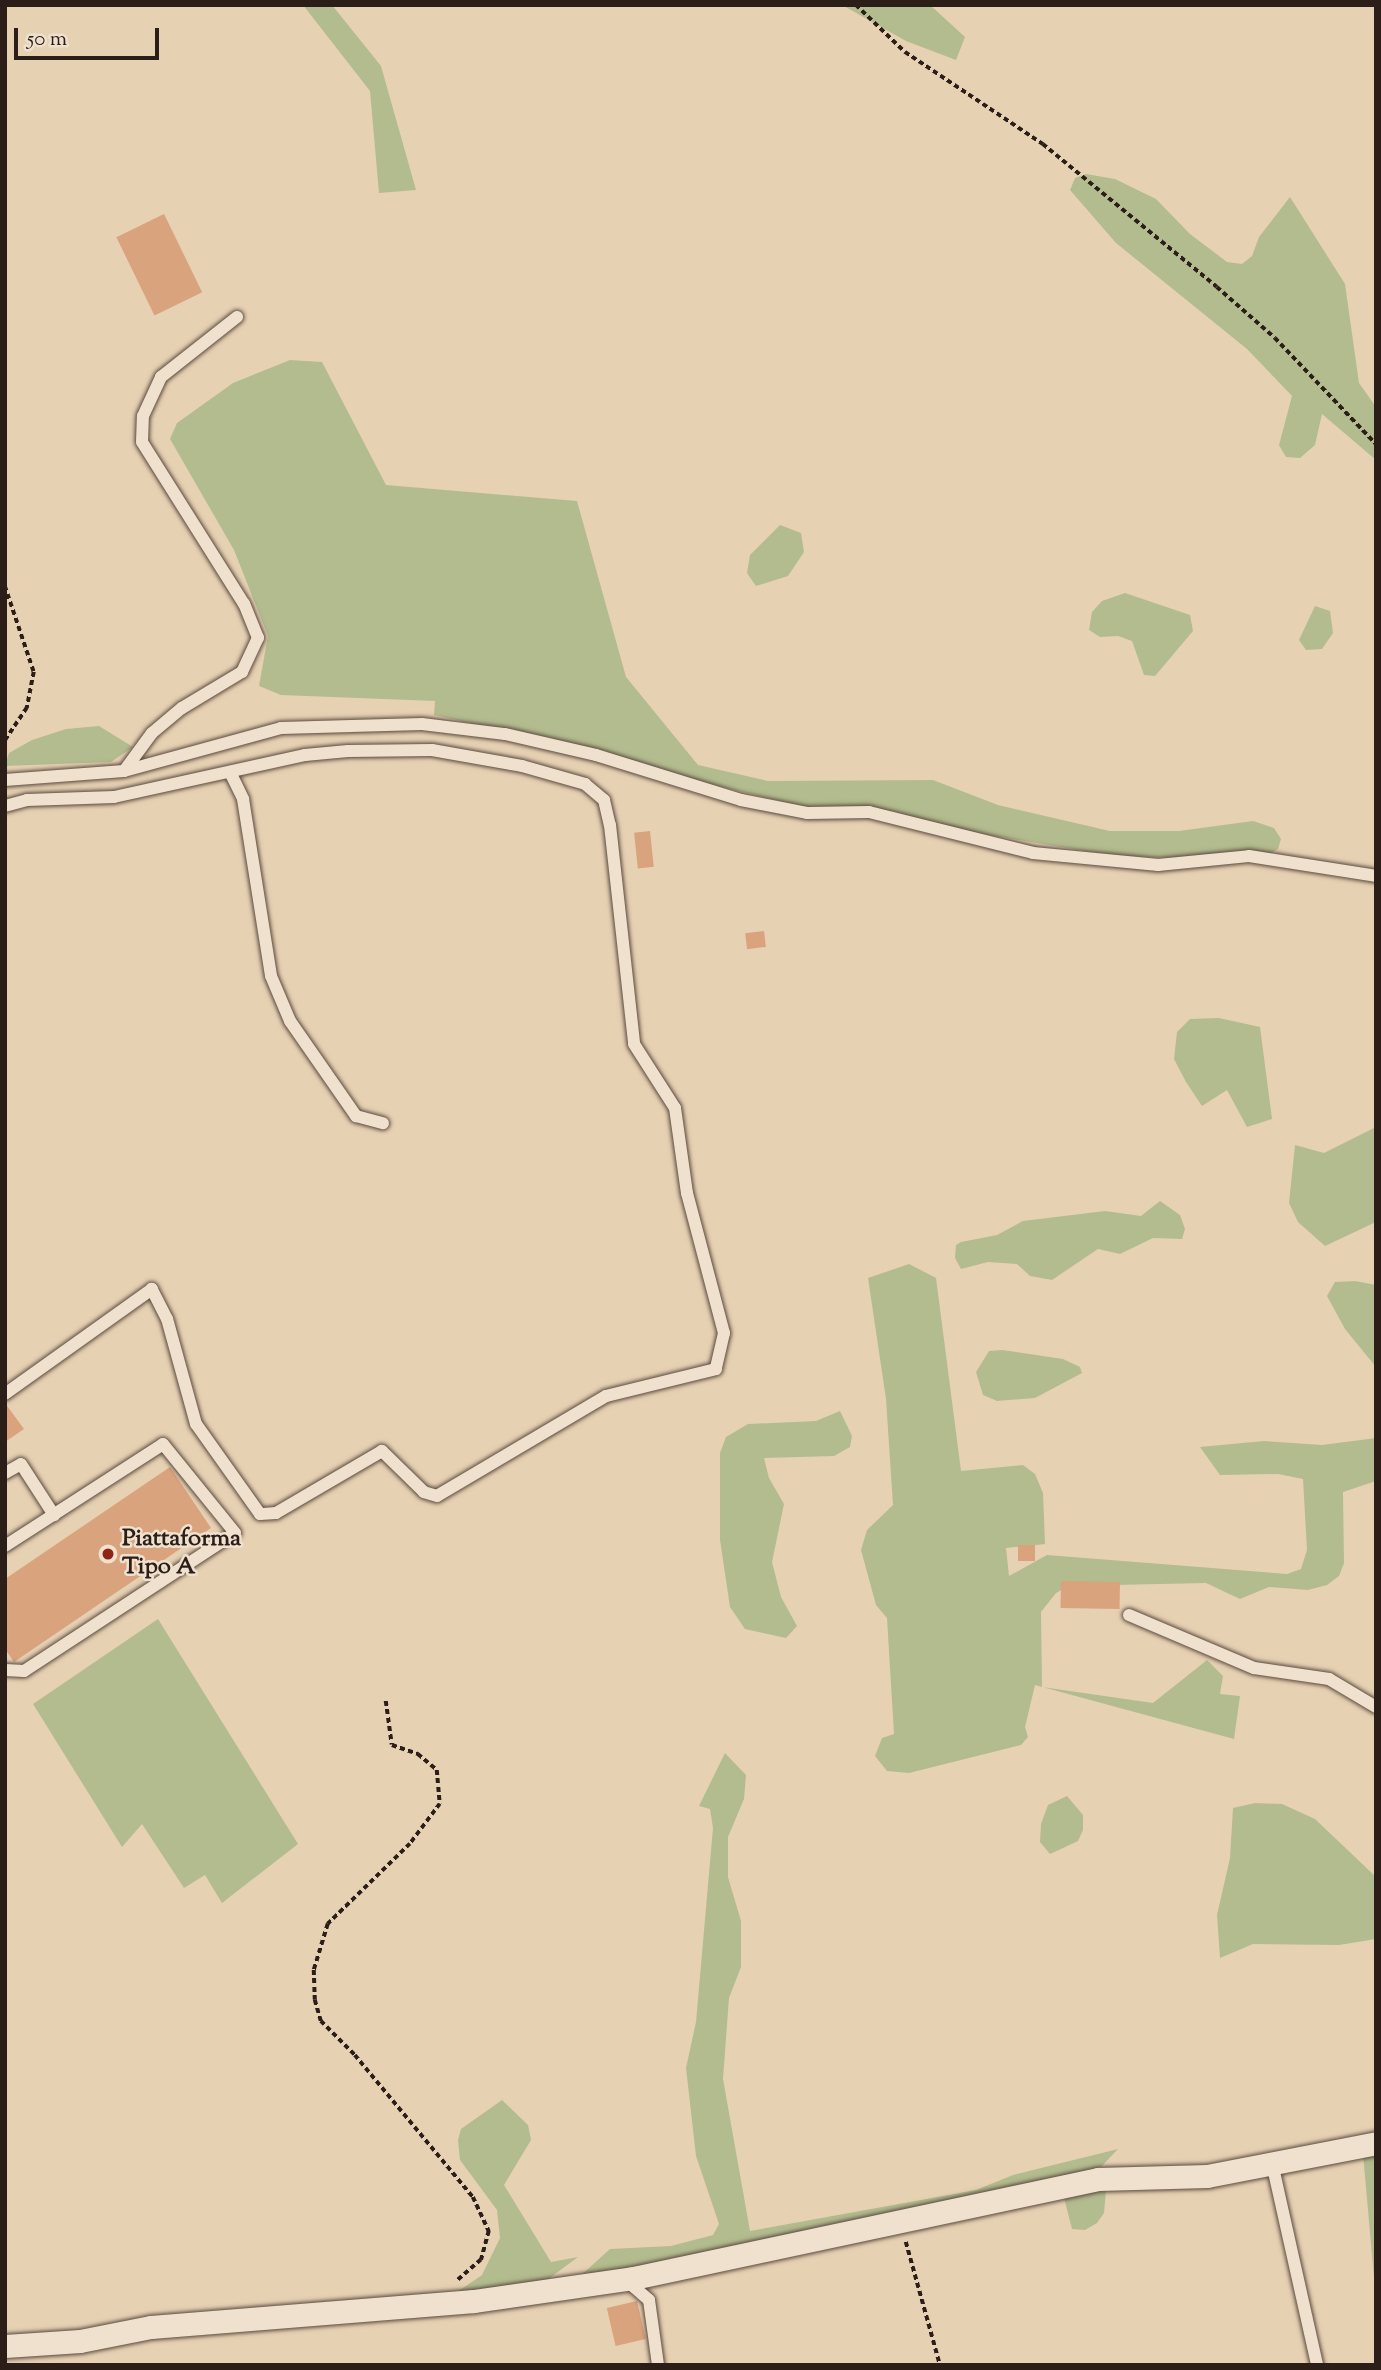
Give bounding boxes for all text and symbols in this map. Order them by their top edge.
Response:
scale bar [18,14,163,58]
text: 50 m [27,25,67,55]
place label: Piattaforma Tipo A [122,1526,241,1582]
marker: Piattaforma Tipo A [100,1546,116,1562]

